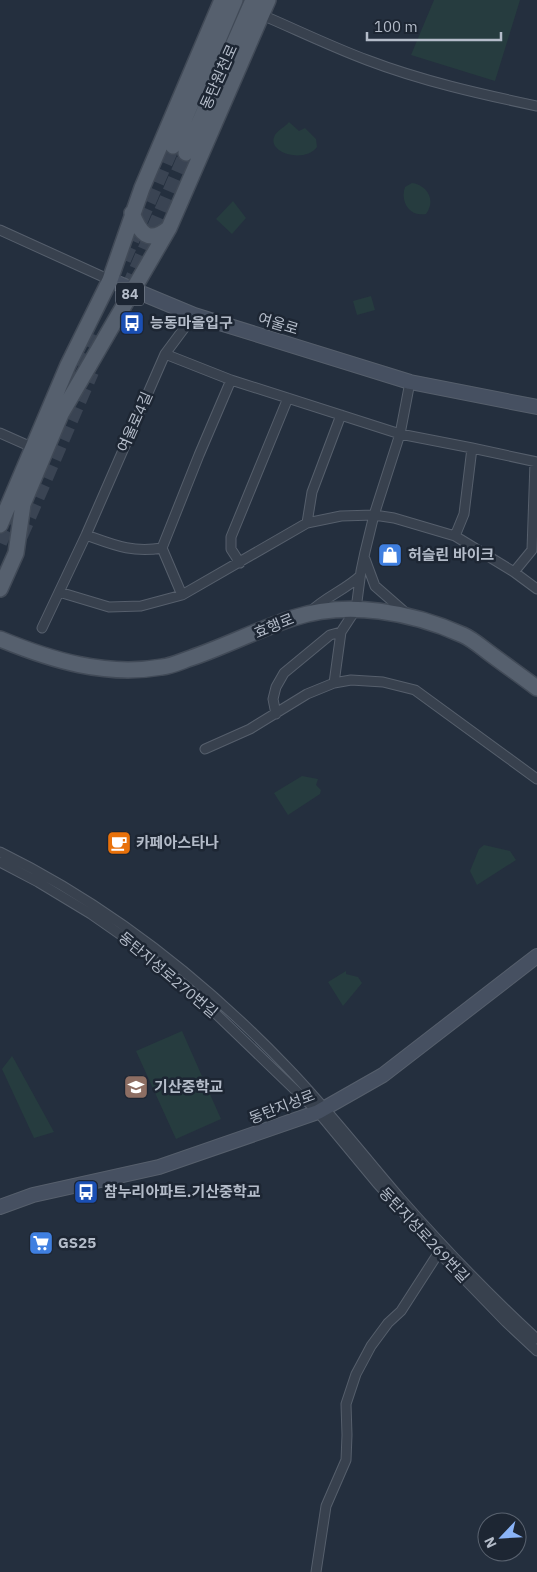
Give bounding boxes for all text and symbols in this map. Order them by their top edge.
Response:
scale bar [367,10,501,42]
text: 100 m [374,17,418,36]
street label: 동탄원천로 [196,41,241,112]
road number: 84 [116,282,144,306]
street label: 여울로 [256,308,301,339]
bus stop icon: 능동마을입구 [119,310,145,336]
place label: 능동마을입구 [150,313,233,332]
street label: 여울로4길 [113,389,156,455]
shop icon: 허슬린 바이크 [377,542,403,568]
place label: 허슬린 바이크 [408,545,495,564]
street label: 효행로 [251,609,297,642]
cafe icon: 카페아스타나 [106,830,132,856]
place label: 카페아스타나 [136,833,219,852]
street label: 동탄지성로270번길 [115,928,222,1022]
school or university icon: 기산중학교 [123,1074,149,1100]
place label: 기산중학교 [154,1077,223,1096]
street label: 동탄지성로 [246,1085,317,1128]
bus stop icon: 참누리아파트.기산중학교 [73,1179,99,1205]
place label: 참누리아파트.기산중학교 [104,1182,261,1201]
street label: 동탄지성로269번길 [375,1183,473,1286]
supermarket icon: GS25 [28,1230,54,1256]
place label: GS25 [58,1233,96,1252]
north arrow [477,1512,527,1562]
text: N [480,1534,501,1551]

